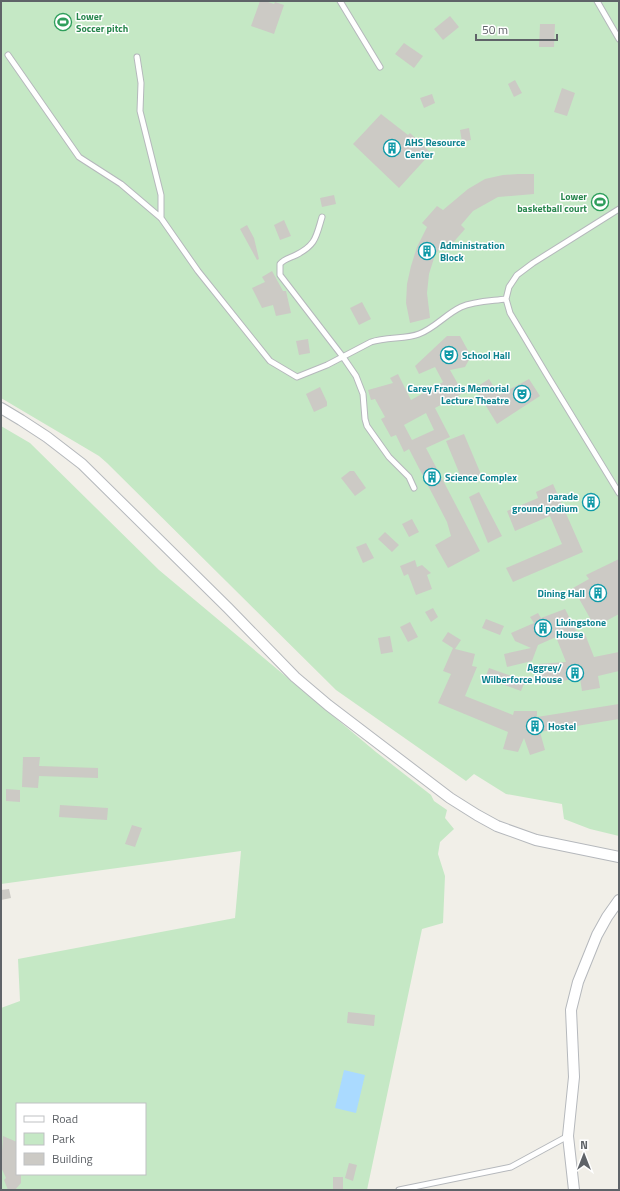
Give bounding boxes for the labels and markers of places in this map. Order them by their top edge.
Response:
place label: Lower Soccer pitch [76,9,128,36]
sports icon: Lower Soccer pitch [53,12,73,32]
place label: AHS Resource Center [405,135,465,162]
building icon: AHS Resource Center [382,138,402,158]
place label: Lower basketball court [517,189,587,216]
sports icon: Lower basketball court [590,192,610,212]
place label: Administration Block [440,238,505,265]
building icon: Administration Block [417,241,437,261]
theatre icon: School Hall [439,345,459,365]
place label: School Hall [462,348,511,363]
place label: Carey Francis Memorial Lecture Theatre [408,381,509,408]
theatre icon: Carey Francis Memorial Lecture Theatre [512,384,532,404]
building icon: Science Complex [422,467,442,487]
place label: Science Complex [445,470,517,485]
place label: parade ground podium [512,489,578,516]
building icon: parade ground podium [581,492,601,512]
building icon: Dining Hall [588,583,608,603]
place label: Dining Hall [538,586,585,601]
place label: Livingstone House [556,615,606,642]
building icon: Livingstone House [533,618,553,638]
place label: Aggrey/ Wilberforce House [481,660,562,687]
building icon: Aggrey/ Wilberforce House [565,663,585,683]
building icon: Hostel [525,716,545,736]
place label: Hostel [548,719,576,734]

